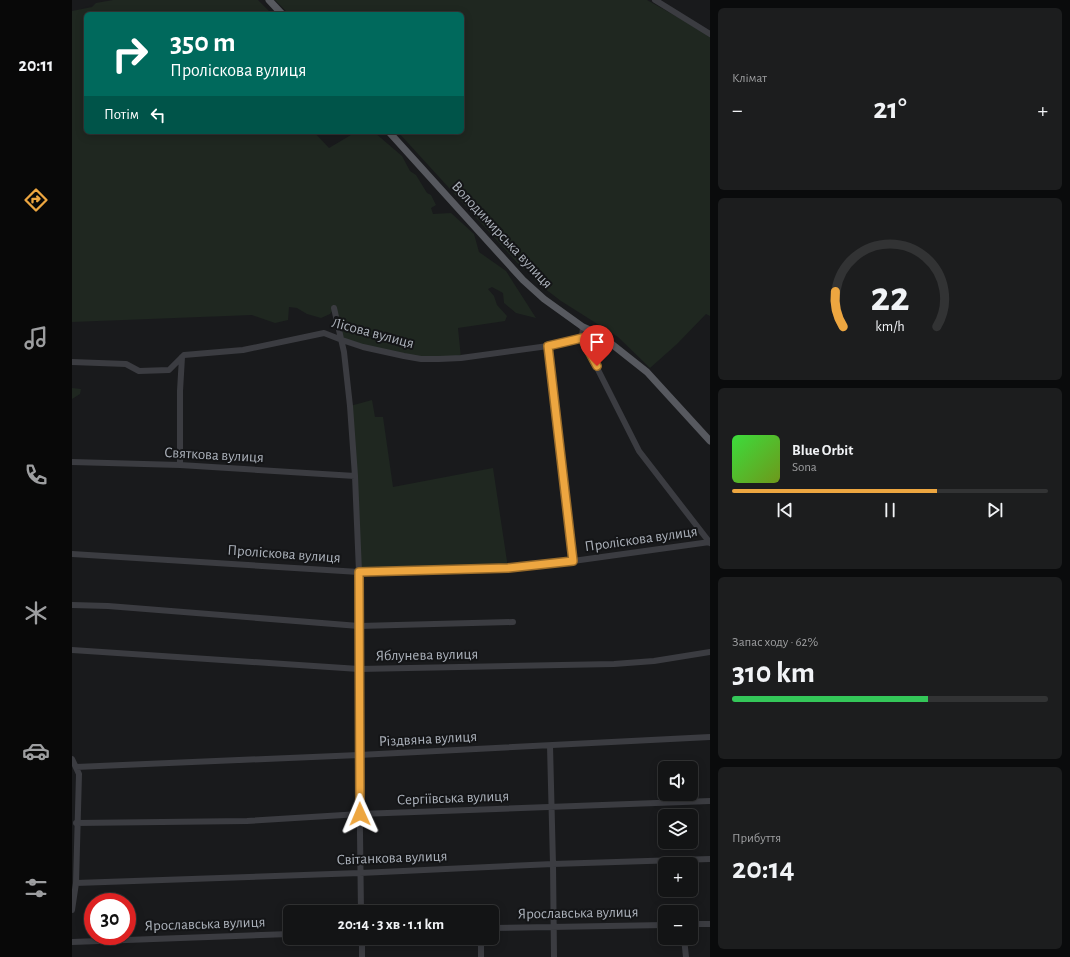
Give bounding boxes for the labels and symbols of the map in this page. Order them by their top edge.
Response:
street label: Володимирська вулиця [449,179,555,291]
street label: Лісова вулиця [330,315,416,351]
pin [580,325,614,366]
street label: Святкова вулиця [164,445,264,465]
street label: Проліскова вулиця [584,524,698,554]
street label: Проліскова вулиця [227,543,341,565]
street label: Яблунева вулиця [376,647,478,663]
street label: Різдвяна вулиця [378,729,478,749]
street label: Сергіївська вулиця [397,789,509,807]
position arrow [339,793,381,835]
street label: Світанкова вулиця [336,849,448,867]
speed limit sign: 30 [84,893,136,945]
street label: Ярославська вулиця [517,904,639,922]
street label: Ярославська вулиця [144,914,266,934]

